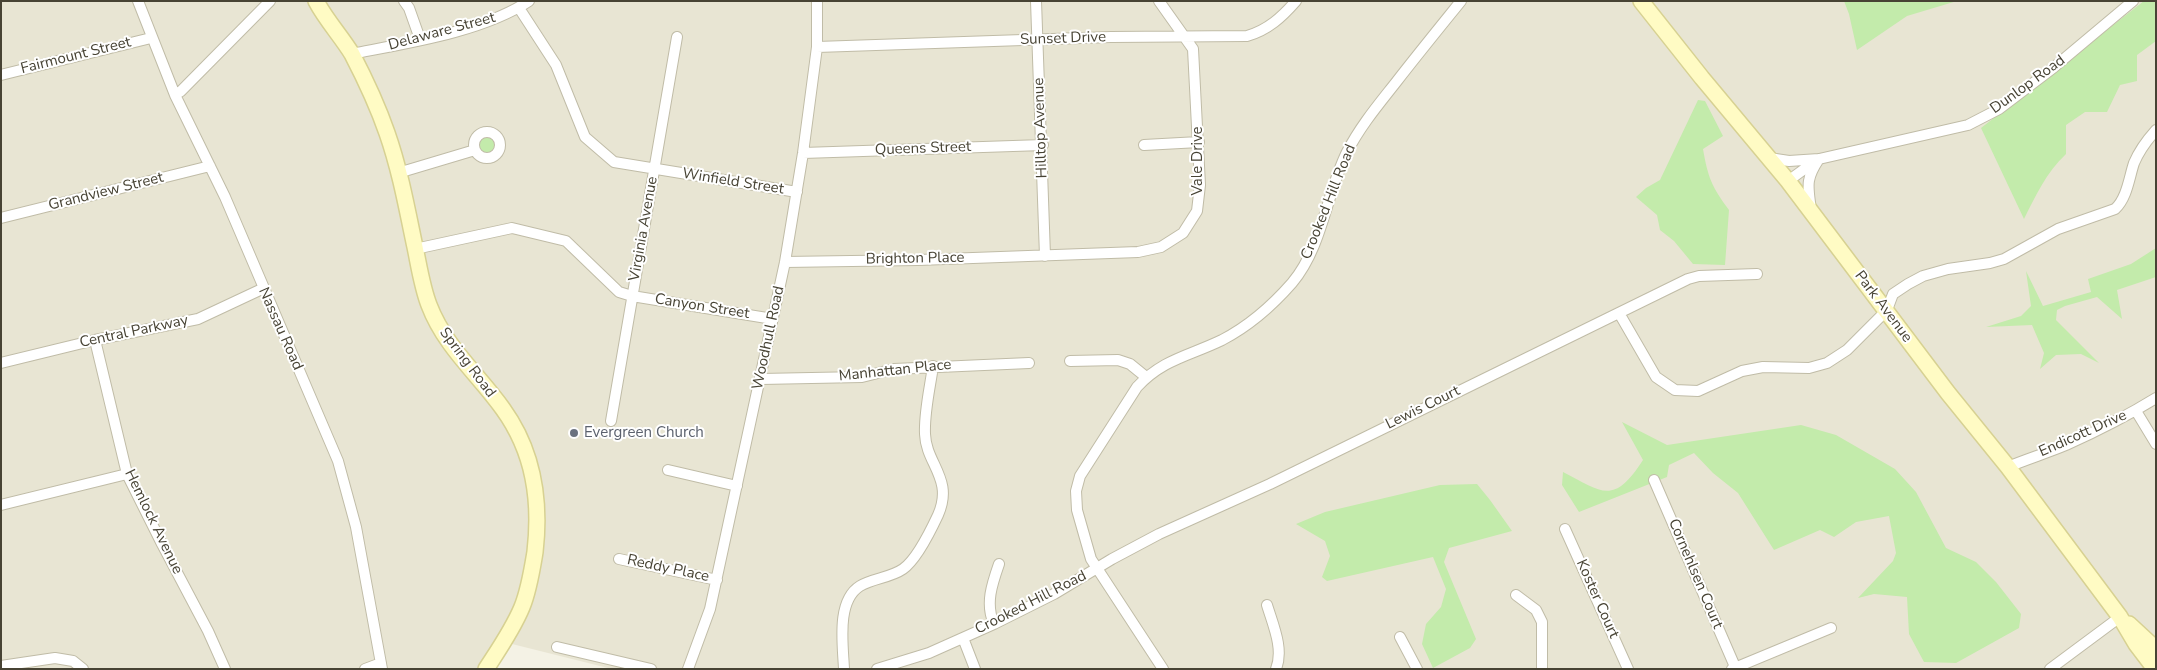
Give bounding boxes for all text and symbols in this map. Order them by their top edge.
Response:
street label: Delaware Street [387,9,497,55]
street label: Sunset Drive [1020,29,1106,49]
street label: Fairmount Street [19,34,133,78]
street label: Dunlop Road [1987,52,2069,118]
street label: Hilltop Avenue [1030,77,1052,179]
street label: Vale Drive [1189,126,1207,196]
street label: Queens Street [875,138,971,160]
street label: Crooked Hill Road [1298,142,1360,262]
street label: Winfield Street [681,165,785,199]
street label: Grandview Street [47,169,165,215]
street label: Virginia Avenue [626,175,662,283]
street label: Brighton Place [865,249,965,269]
street label: Park Avenue [1850,268,1916,346]
street label: Woodhull Road [749,284,789,392]
street label: Nassau Road [254,285,306,373]
street label: Canyon Street [653,291,751,323]
street label: Central Parkway [78,312,190,352]
street label: Spring Road [435,324,499,402]
street label: Manhattan Place [838,356,952,386]
street label: Lewis Court [1383,382,1463,434]
street label: Endicott Drive [2036,407,2130,461]
place label: Evergreen Church [584,424,704,442]
marker: Evergreen Church [568,427,580,439]
street label: Hemlock Avenue [120,467,186,577]
street label: Cornehlsen Court [1664,516,1726,632]
street label: Reddy Place [625,552,711,586]
street label: Koster Court [1572,557,1622,641]
street label: Crooked Hill Road [972,567,1090,639]

